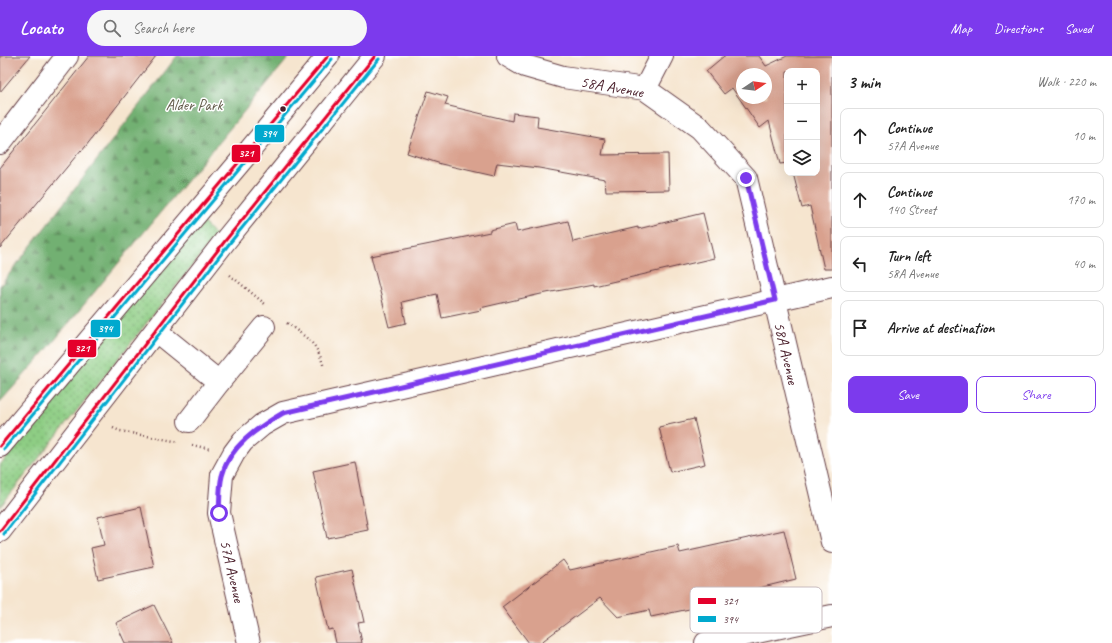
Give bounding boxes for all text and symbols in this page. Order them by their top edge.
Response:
search box [87,10,367,46]
text: Locato [20,16,63,40]
icon: search [101,17,123,39]
text: Search here [133,19,194,38]
text: Map [951,20,972,37]
text: Directions [994,20,1043,37]
text: Saved [1065,20,1092,37]
north arrow [736,68,772,104]
map controls [784,68,820,176]
button: + [784,68,820,104]
street label: 58A Avenue [579,72,646,103]
text: 3 min [848,72,881,93]
text: Walk · 220 m [1037,74,1096,90]
park label: Alder Park [166,95,223,115]
unlabelled marker [278,104,288,114]
button: − [784,104,820,140]
text: Continue [887,119,932,138]
line badge: 394 [254,124,285,143]
icon: ahead [849,125,871,147]
text: 394 [262,126,278,140]
text: 10 m [1073,128,1095,144]
text: 57A Avenue [887,138,938,154]
button: layers [784,140,820,176]
line badge: 321 [231,144,261,163]
text: 321 [239,146,254,160]
route end [737,169,755,187]
text: Continue [887,183,932,202]
icon: ahead [849,189,871,211]
text: 170 m [1067,192,1095,208]
text: 140 Street [887,202,936,218]
text: Turn left [887,247,930,266]
icon: left [849,253,871,275]
text: 40 m [1073,256,1095,272]
text: 58A Avenue [887,266,938,282]
icon: arrive [849,317,871,339]
line badge: 394 [90,319,121,338]
text: Arrive at destination [887,319,994,338]
street label: 58A Avenue [769,320,803,388]
text: 394 [98,321,114,335]
line badge: 321 [67,339,97,358]
text: 321 [75,341,90,355]
button: Save [848,376,968,413]
button: Share [976,376,1096,413]
route start [210,504,228,522]
street label: 57A Avenue [215,538,249,606]
legend [690,587,822,633]
text: 321 [723,594,739,608]
text: 394 [723,612,739,626]

